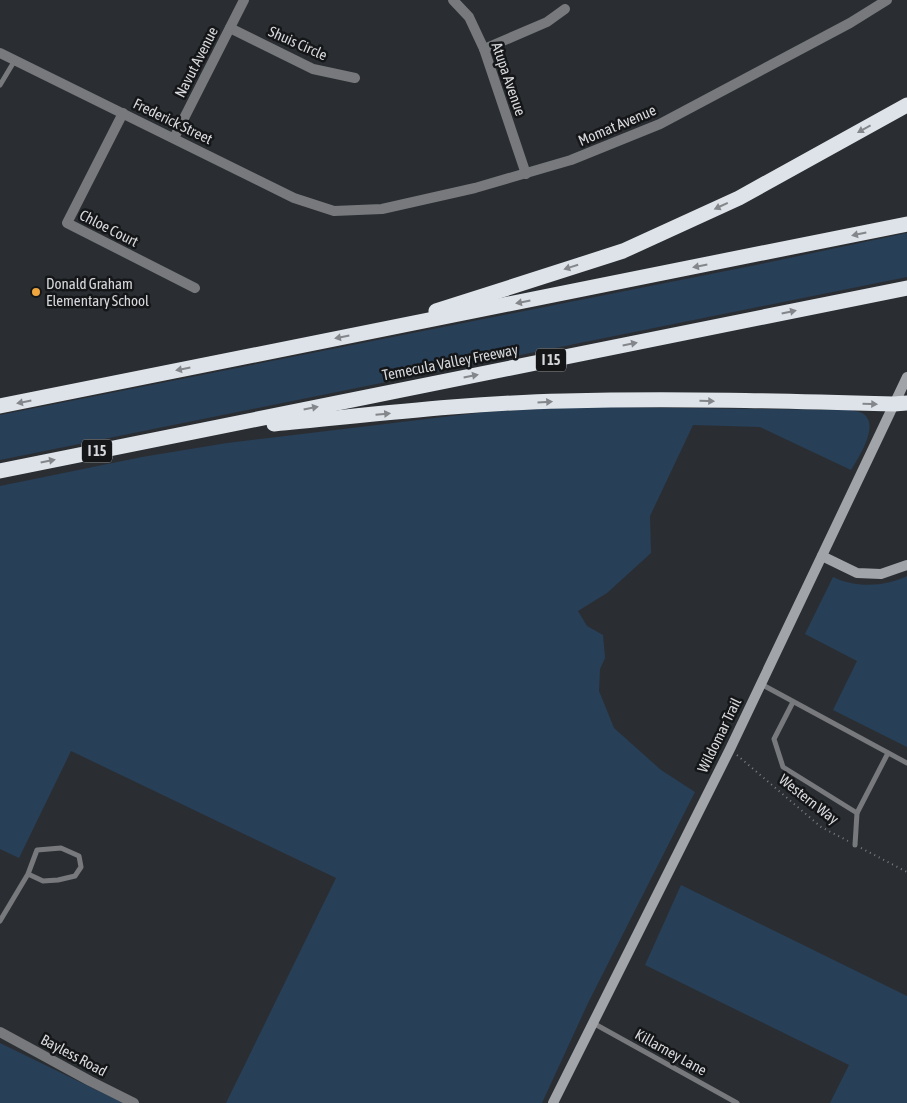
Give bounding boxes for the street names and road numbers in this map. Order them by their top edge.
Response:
street label: Shuis Circle [266,23,330,64]
street label: Navut Avenue [171,24,221,100]
street label: Atupa Avenue [488,40,530,118]
street label: Frederick Street [131,95,215,147]
street label: Momat Avenue [576,101,659,149]
street label: Chloe Court [77,206,141,250]
street label: Temecula Valley Freeway [381,340,519,384]
road number: I 15 [536,348,566,372]
road number: I 15 [82,440,112,462]
street label: Wildomar Trail [694,695,744,775]
street label: Western Way [776,770,842,828]
street label: Killarney Lane [632,1025,710,1079]
street label: Bayless Road [38,1031,110,1079]

